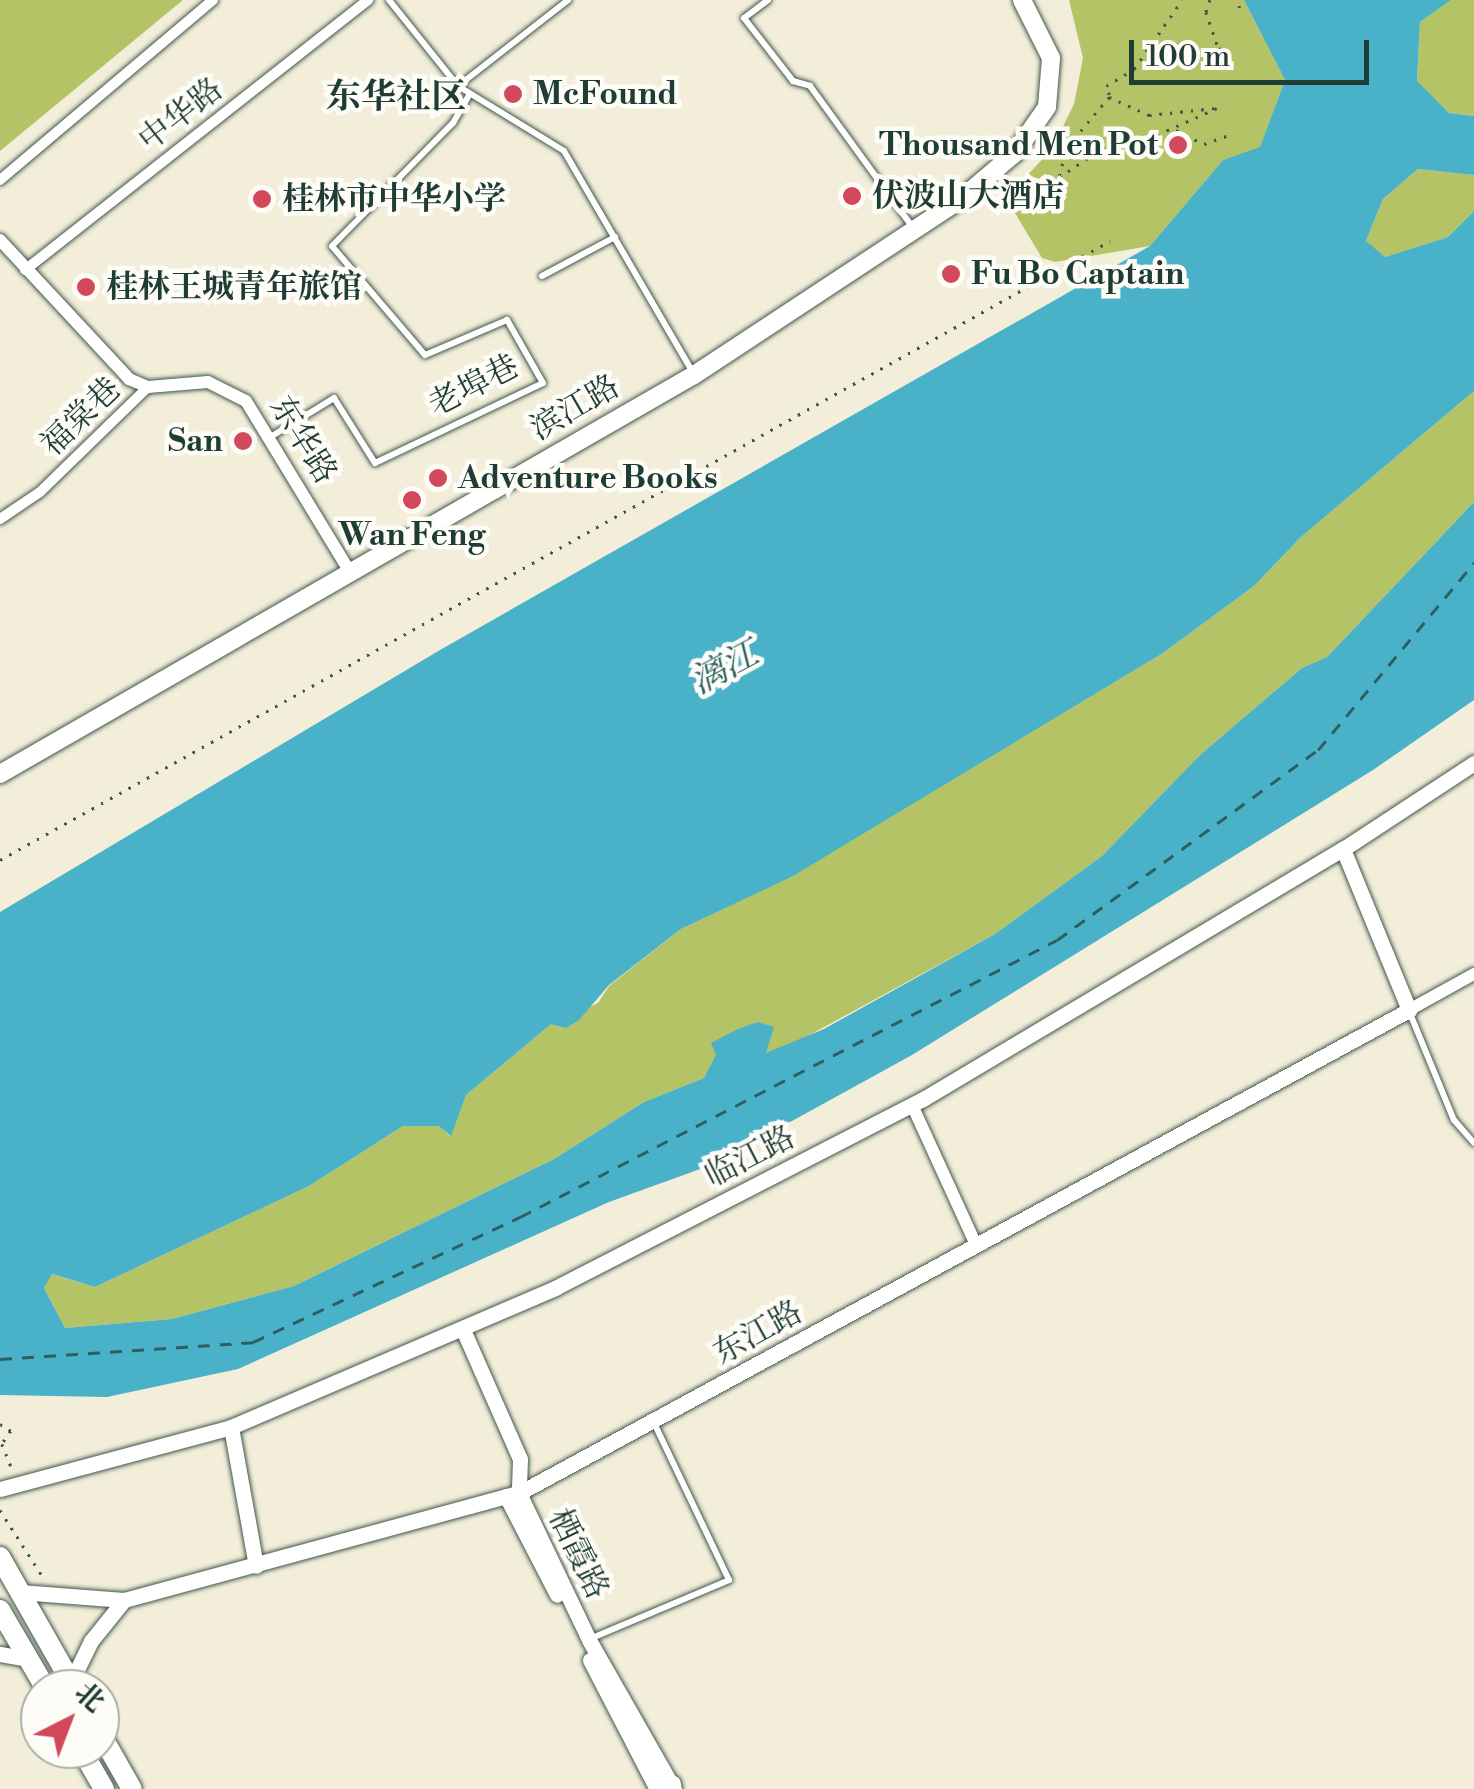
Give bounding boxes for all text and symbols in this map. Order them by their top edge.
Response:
scale bar [1134,20,1374,82]
text: 100 m [1146,38,1230,76]
street label: 中华路 [131,70,231,160]
place label: McFound [533,75,678,113]
district label: 东华社区 [326,77,466,119]
marker: McFound [502,83,524,105]
place label: Thousand Men Pot [879,126,1158,164]
marker: Thousand Men Pot [1167,134,1189,156]
place label: 伏波山大酒店 [872,177,1064,215]
place label: 桂林市中华小学 [282,180,506,218]
marker: 伏波山大酒店 [841,185,863,207]
marker: 桂林市中华小学 [251,188,273,210]
place label: Fu Bo Captain [971,255,1184,293]
marker: Fu Bo Captain [940,263,962,285]
place label: 桂林王城青年旅馆 [106,268,362,306]
marker: 桂林王城青年旅馆 [75,276,97,298]
street label: 老埠巷 [423,347,525,425]
street label: 滨江路 [524,367,626,449]
street label: 福棠巷 [33,370,129,464]
street label: 东华路 [261,389,345,491]
place label: San [168,422,223,460]
marker: San [232,430,254,452]
place label: Adventure Books [458,459,718,497]
marker: Adventure Books [427,467,449,489]
marker: Wan Feng [401,489,423,511]
place label: Wan Feng [339,516,485,554]
water label: 漓江 [684,634,766,704]
street label: 临江路 [699,1118,801,1196]
street label: 东江路 [707,1293,809,1373]
street label: 栖霞路 [540,1502,616,1606]
north arrow [20,1669,120,1769]
text: 北 [67,1675,111,1720]

